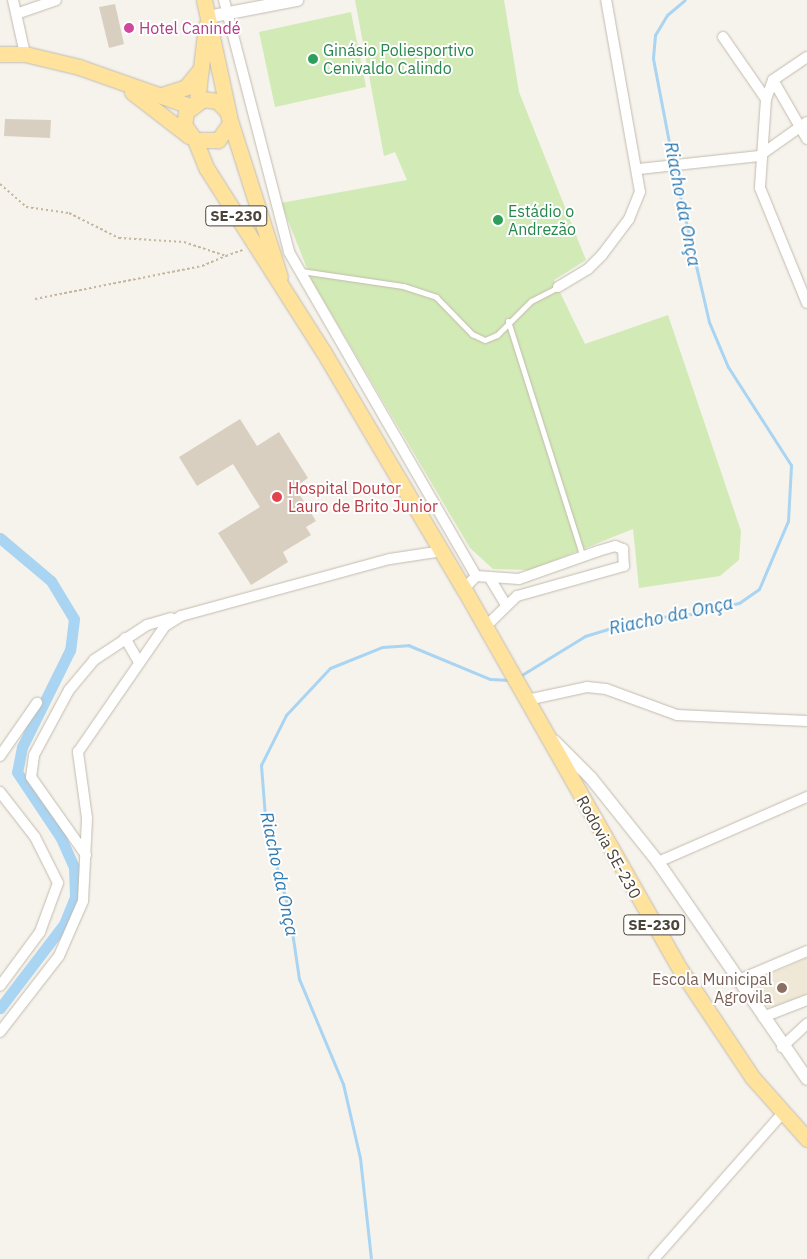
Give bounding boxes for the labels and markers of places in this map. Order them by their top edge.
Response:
place label: Hotel Canindé [139,18,240,38]
marker: Hotel Canindé [123,22,135,34]
place label: Ginásio Poliesportivo Cenivaldo Calindo [323,40,474,78]
marker: Ginásio Poliesportivo Cenivaldo Calindo [307,53,319,65]
place label: Estádio o Andrezão [508,201,576,239]
marker: Estádio o Andrezão [492,214,504,226]
place label: Hospital Doutor Lauro de Brito Junior [288,478,438,516]
marker: Hospital Doutor Lauro de Brito Junior [270,490,284,504]
place label: Escola Municipal Agrovila [652,969,772,1007]
marker: Escola Municipal Agrovila [776,982,788,994]

